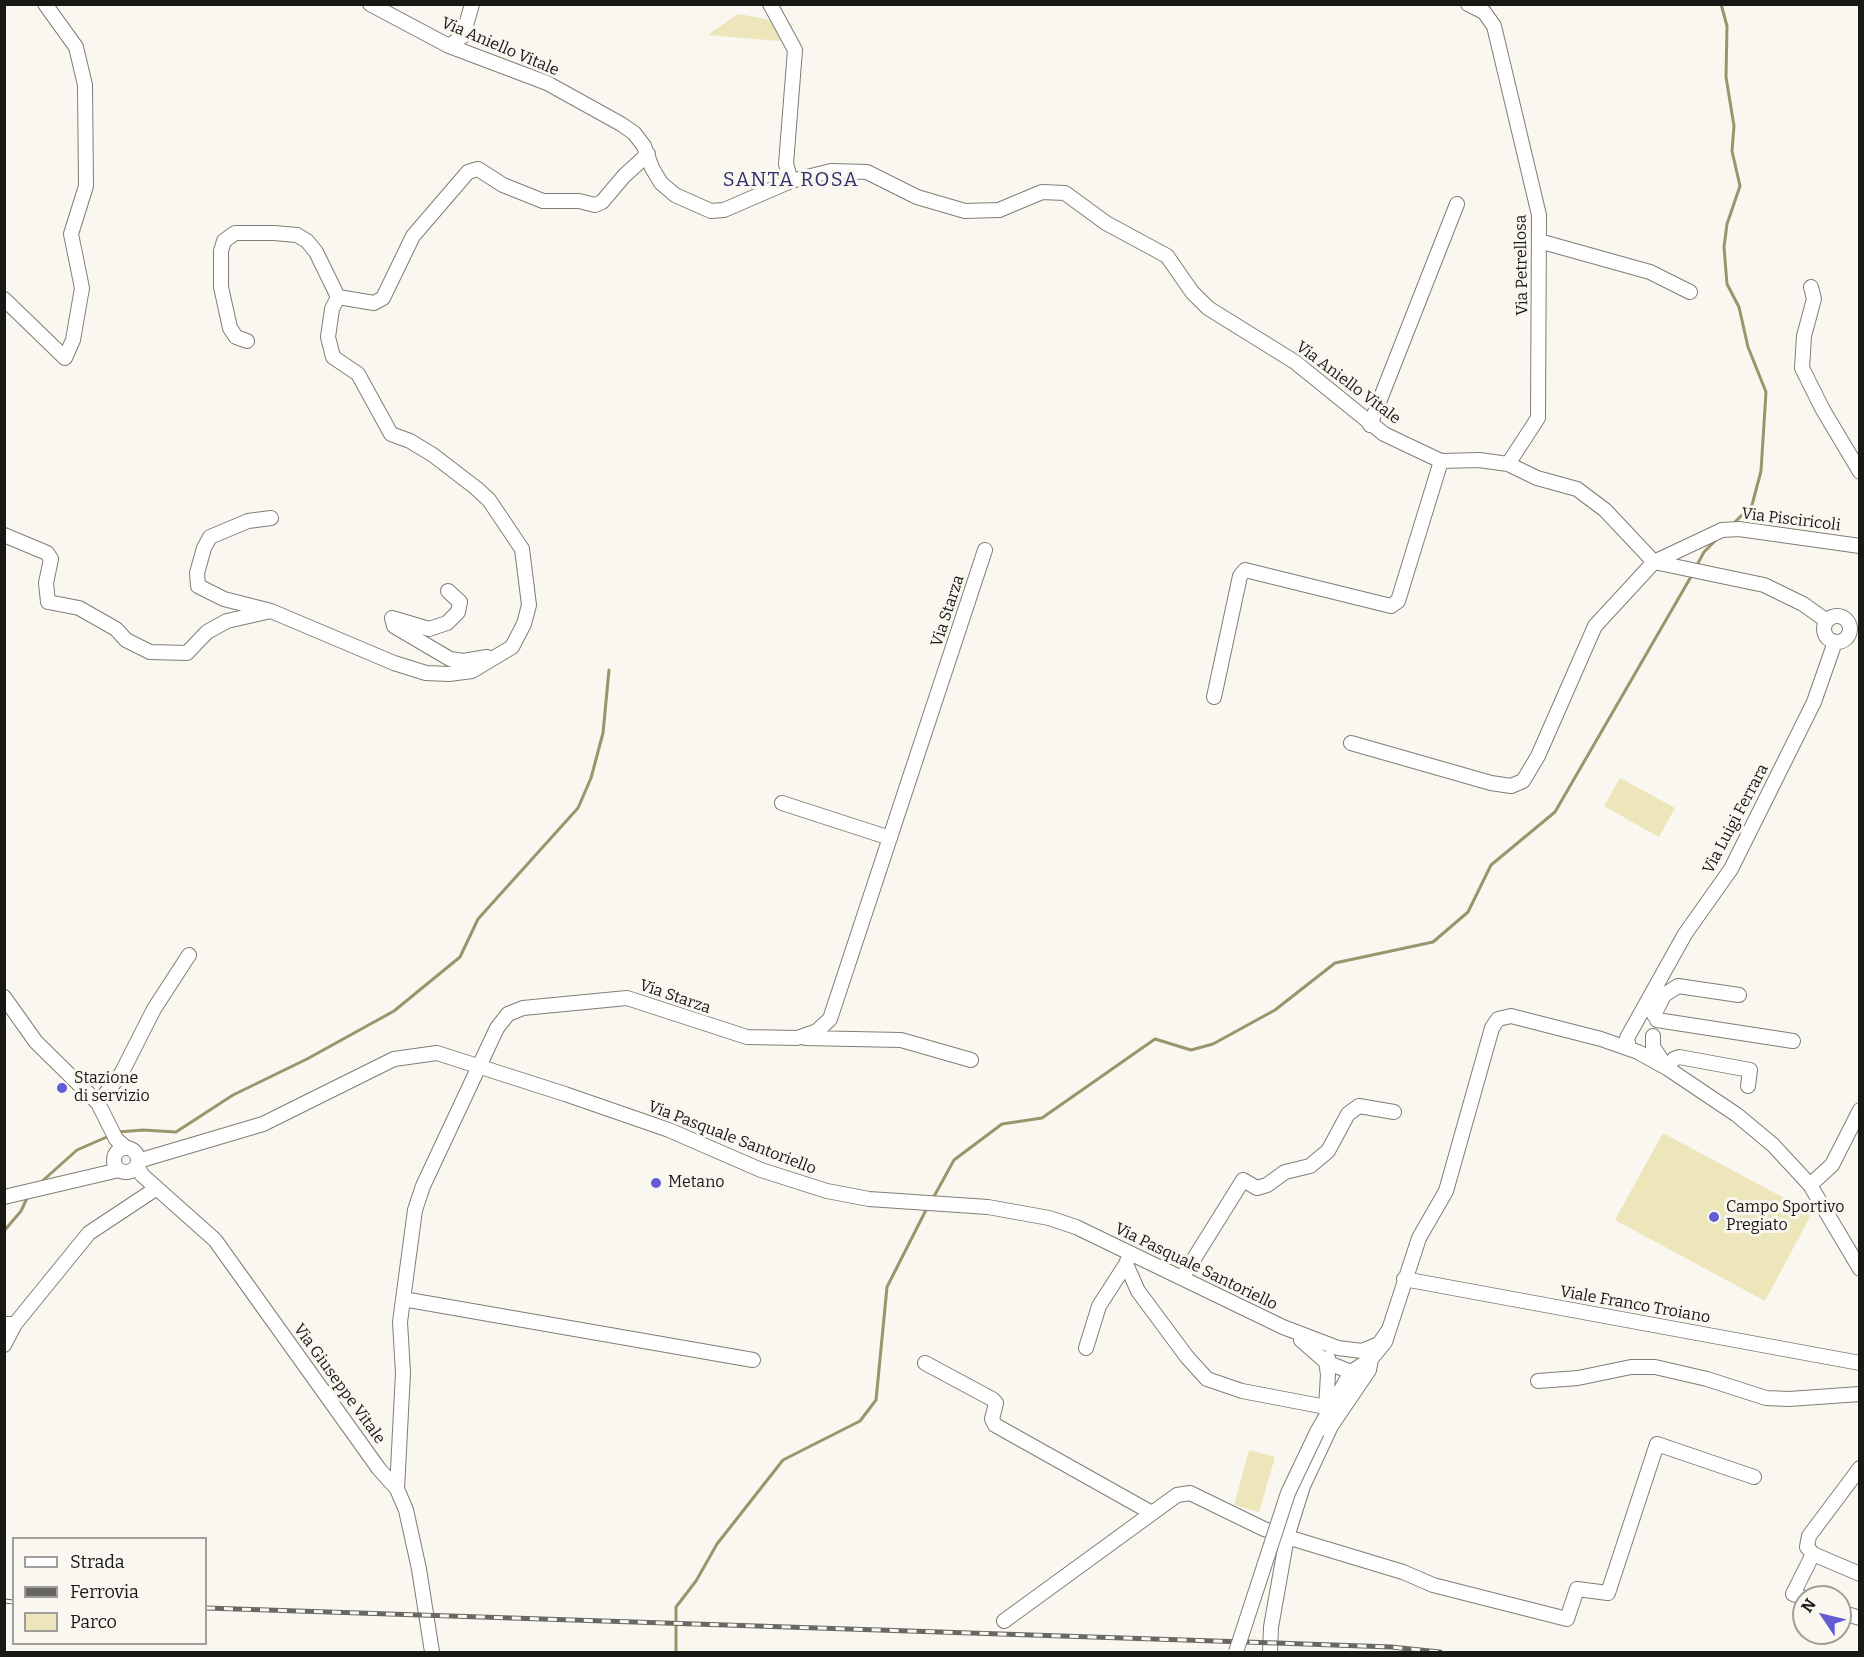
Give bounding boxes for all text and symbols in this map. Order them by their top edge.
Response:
street label: Via Aniello Vitale [438,14,562,80]
district label: SANTA ROSA [723,168,859,192]
street label: Via Petrellosa [1512,214,1532,316]
street label: Via Aniello Vitale [1292,337,1404,429]
street label: Via Pisciricoli [1740,504,1842,536]
street label: Via Starza [927,573,969,649]
street label: Via Luigi Ferrara [1699,761,1773,877]
street label: Via Starza [637,976,713,1018]
place label: Stazione di servizio [74,1069,150,1107]
marker: Stazione di servizio [55,1081,69,1095]
street label: Via Pasquale Santoriello [645,1097,819,1179]
place label: Metano [668,1173,724,1193]
marker: Metano [649,1176,663,1190]
place label: Campo Sportivo Pregiato [1726,1198,1844,1236]
marker: Campo Sportivo Pregiato [1707,1210,1721,1224]
street label: Via Pasquale Santoriello [1112,1219,1280,1315]
street label: Viale Franco Troiano [1558,1282,1712,1328]
street label: Via Giuseppe Vitale [289,1320,389,1448]
legend [12,1537,207,1645]
text: Strada [70,1551,125,1573]
text: Ferrovia [70,1581,139,1603]
north arrow [1792,1585,1852,1645]
text: N [1797,1595,1820,1616]
text: Parco [70,1611,117,1633]

